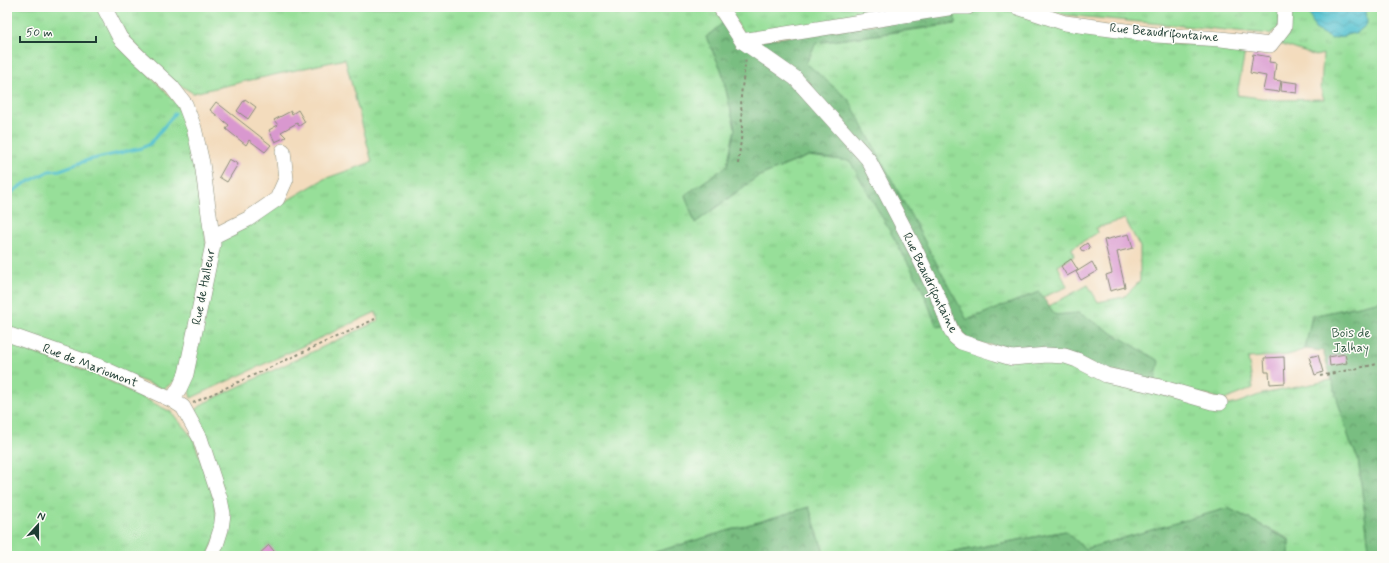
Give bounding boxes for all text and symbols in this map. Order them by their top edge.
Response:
scale bar [20,18,96,44]
street label: Rue Beaudrifontaine [1109,20,1219,48]
text: 50 m [26,25,53,41]
street label: Rue Beaudrifontaine [897,230,962,337]
street label: Rue de Halleur [188,247,220,327]
park label: Bois de Jalhay [1331,325,1371,357]
street label: Rue de Mariomont [40,340,140,392]
north arrow [18,505,58,545]
text: N [35,509,47,524]

